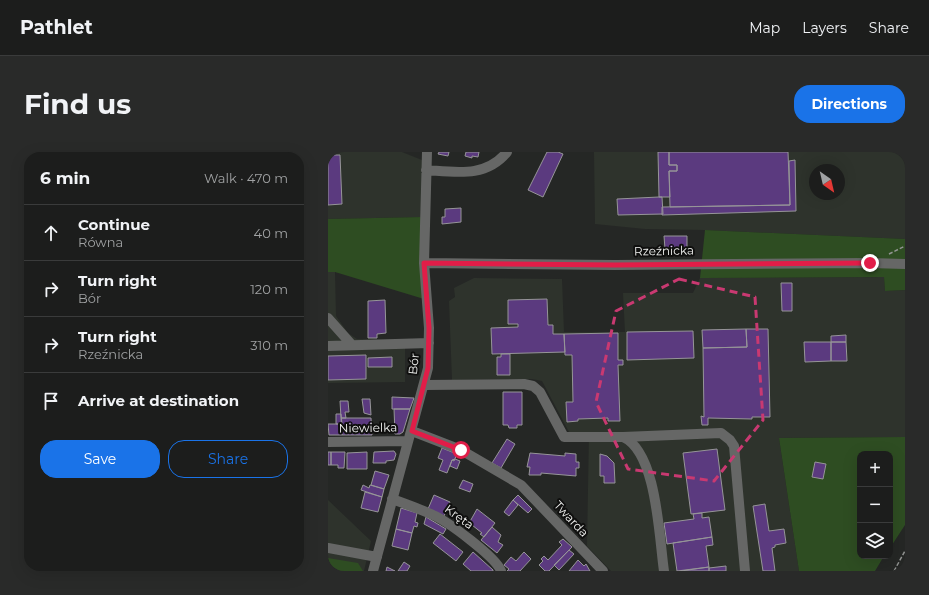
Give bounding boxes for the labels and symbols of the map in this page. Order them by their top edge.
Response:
north arrow [809,164,845,200]
street label: Rzeźnicka [634,242,694,259]
route end [861,254,879,272]
street label: Bór [405,352,422,375]
street label: Niewielka [339,419,397,436]
route start [452,441,470,459]
street label: Twarda [551,498,592,540]
street label: Kręta [442,501,477,532]

